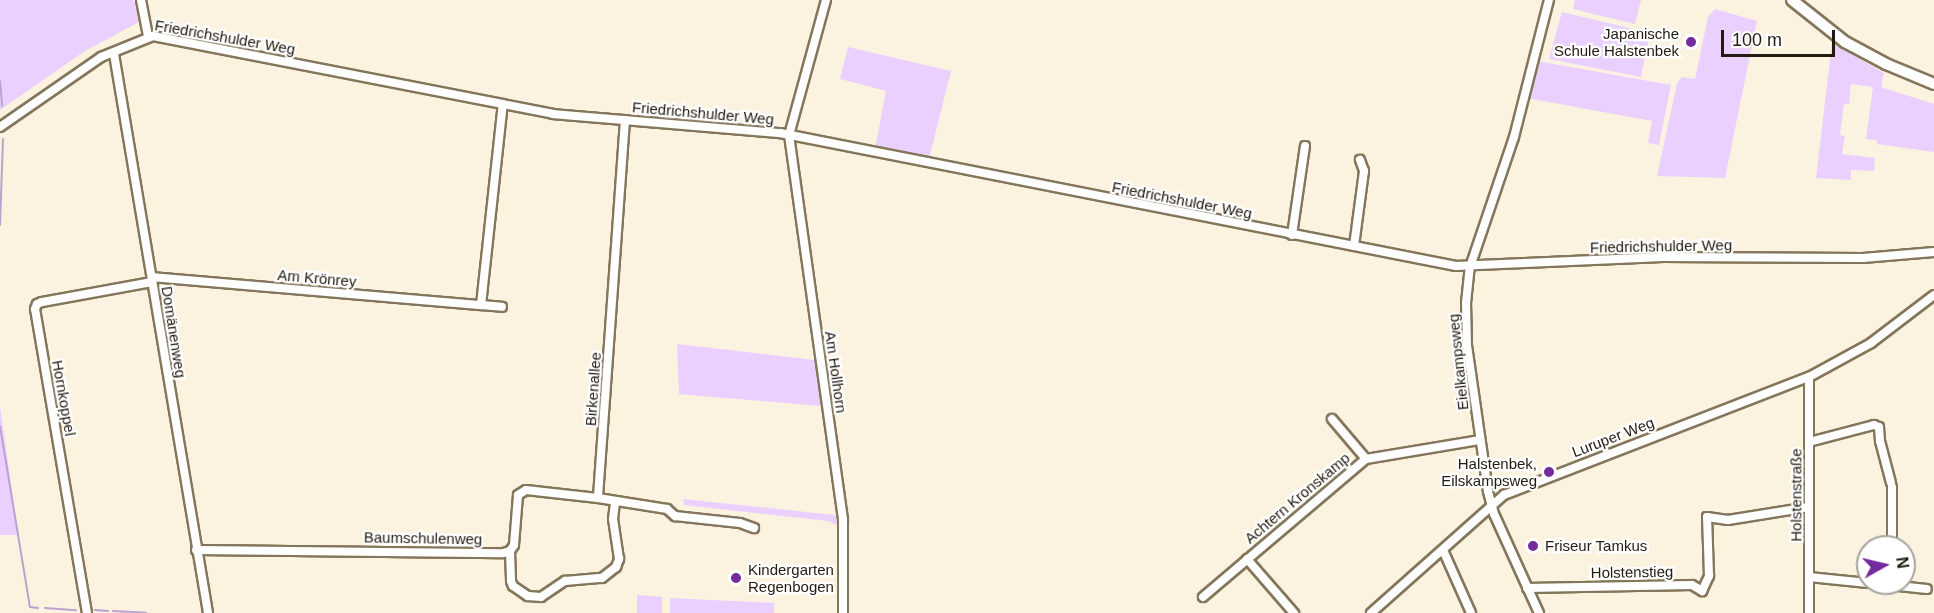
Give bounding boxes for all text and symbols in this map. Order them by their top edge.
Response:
street label: Friedrichshulder Weg [153,16,297,58]
scale bar [1724,18,1838,56]
place label: Japanische Schule Halstenbek [1554,24,1679,59]
text: 100 m [1732,30,1782,50]
marker: Japanische Schule Halstenbek [1684,35,1698,49]
street label: Friedrichshulder Weg [631,98,775,128]
street label: Friedrichshulder Weg [1110,178,1254,222]
street label: Friedrichshulder Weg [1590,236,1732,256]
street label: Am Krönrey [277,266,357,290]
street label: Domänenweg [158,285,190,379]
street label: Eielkampsweg [1444,313,1472,411]
street label: Am Hollhorn [821,330,851,414]
street label: Birkenallee [581,351,605,427]
street label: Hornkoppel [48,359,80,437]
street label: Luruper Weg [1569,413,1657,461]
street label: Holstenstraße [1787,448,1805,542]
street label: Achtern Kronskamp [1241,449,1353,547]
place label: Halstenbek, Eilskampsweg [1441,454,1537,489]
marker: Halstenbek, Eilskampsweg [1542,465,1556,479]
street label: Baumschulenweg [364,528,482,548]
north arrow [1856,535,1916,595]
place label: Friseur Tamkus [1545,537,1648,555]
marker: Friseur Tamkus [1526,539,1540,553]
text: N [1893,556,1912,570]
place label: Kindergarten Regenbogen [748,560,834,595]
street label: Holstenstieg [1591,562,1673,582]
marker: Kindergarten Regenbogen [729,571,743,585]

